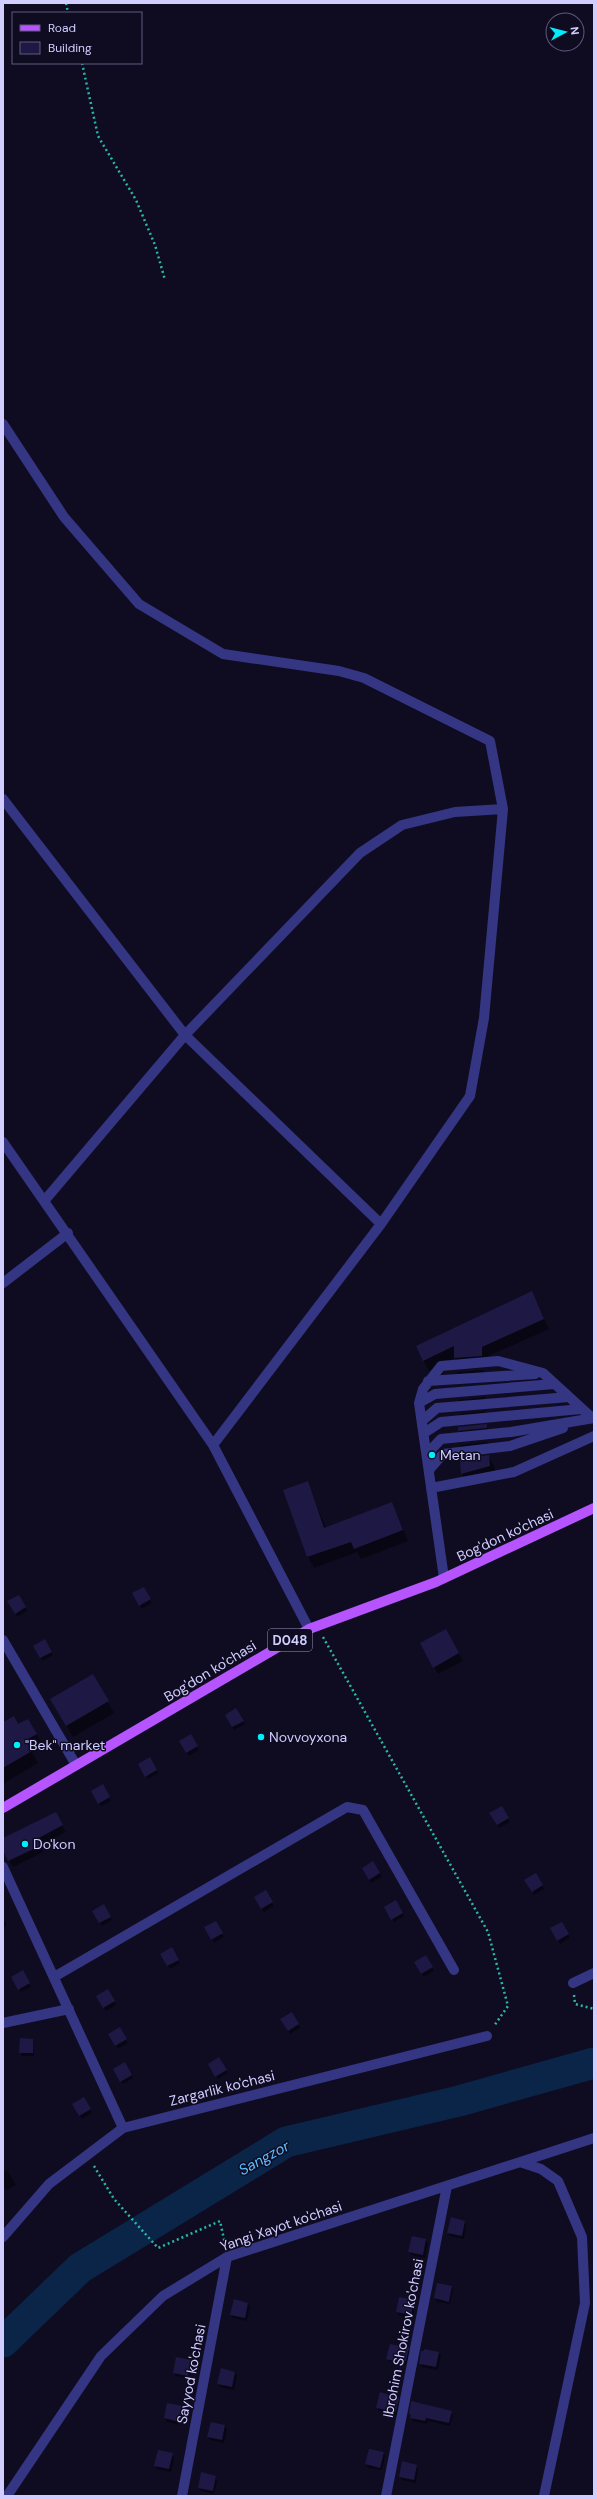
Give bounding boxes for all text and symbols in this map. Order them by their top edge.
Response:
legend [12,12,142,64]
north arrow [545,12,585,52]
text: Road [48,20,76,36]
text: N [567,26,582,36]
text: Building [48,40,92,56]
place label: Metan [440,1446,481,1464]
marker: Metan [427,1450,437,1460]
street label: Bog'don ko'chasi [454,1505,556,1565]
road number: D048 [268,1629,312,1651]
street label: Bog'don ko'chasi [161,1636,259,1706]
place label: Novvoyxona [269,1728,347,1746]
marker: Novvoyxona [256,1732,266,1742]
place label: "Bek" market [25,1736,105,1754]
marker: "Bek" market [12,1740,22,1750]
place label: Do'kon [33,1835,75,1853]
marker: Do'kon [20,1839,30,1849]
street label: Zargarlik ko'chasi [167,2066,277,2110]
water label: Sangzor [235,2136,293,2180]
street label: Yangi Xayot ko'chasi [218,2197,344,2255]
street label: Ibrohim Shokirov ko'chasi [379,2257,427,2419]
street label: Sayyod ko'chasi [173,2323,209,2425]

